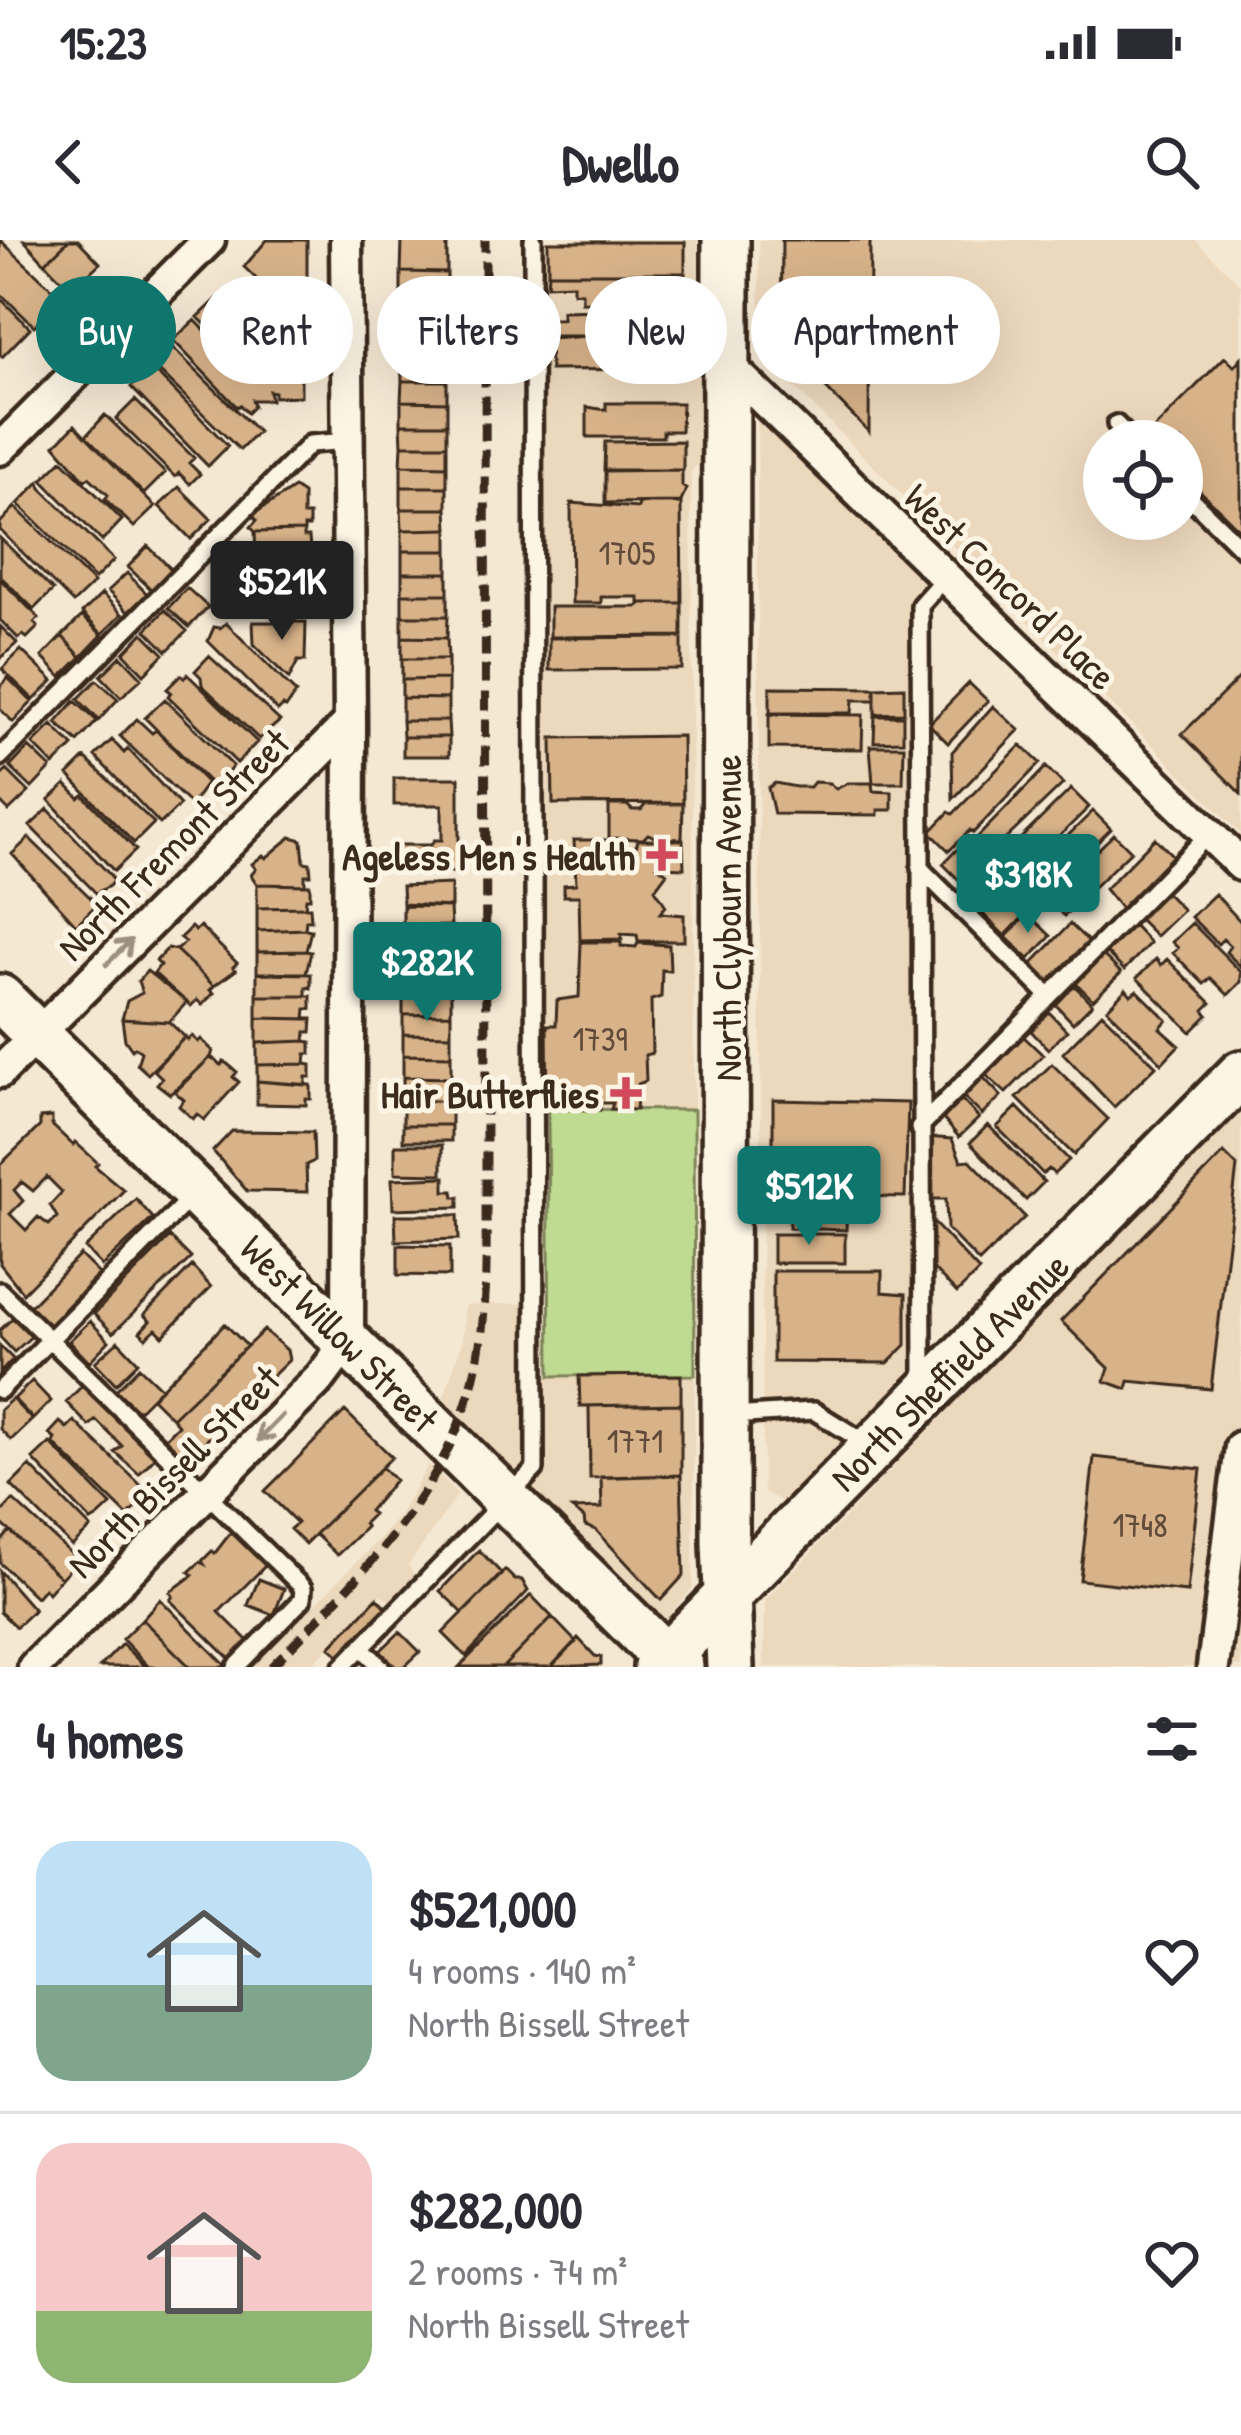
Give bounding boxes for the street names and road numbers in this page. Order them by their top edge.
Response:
street label: West Concord Place [893,471,1129,701]
street label: North Fremont Street [45,716,301,972]
street label: North Clybourn Avenue [700,755,753,1081]
street label: West Willow Street [229,1222,451,1444]
street label: North Sheffield Avenue [818,1240,1080,1502]
street label: North Bissell Street [55,1353,291,1589]

